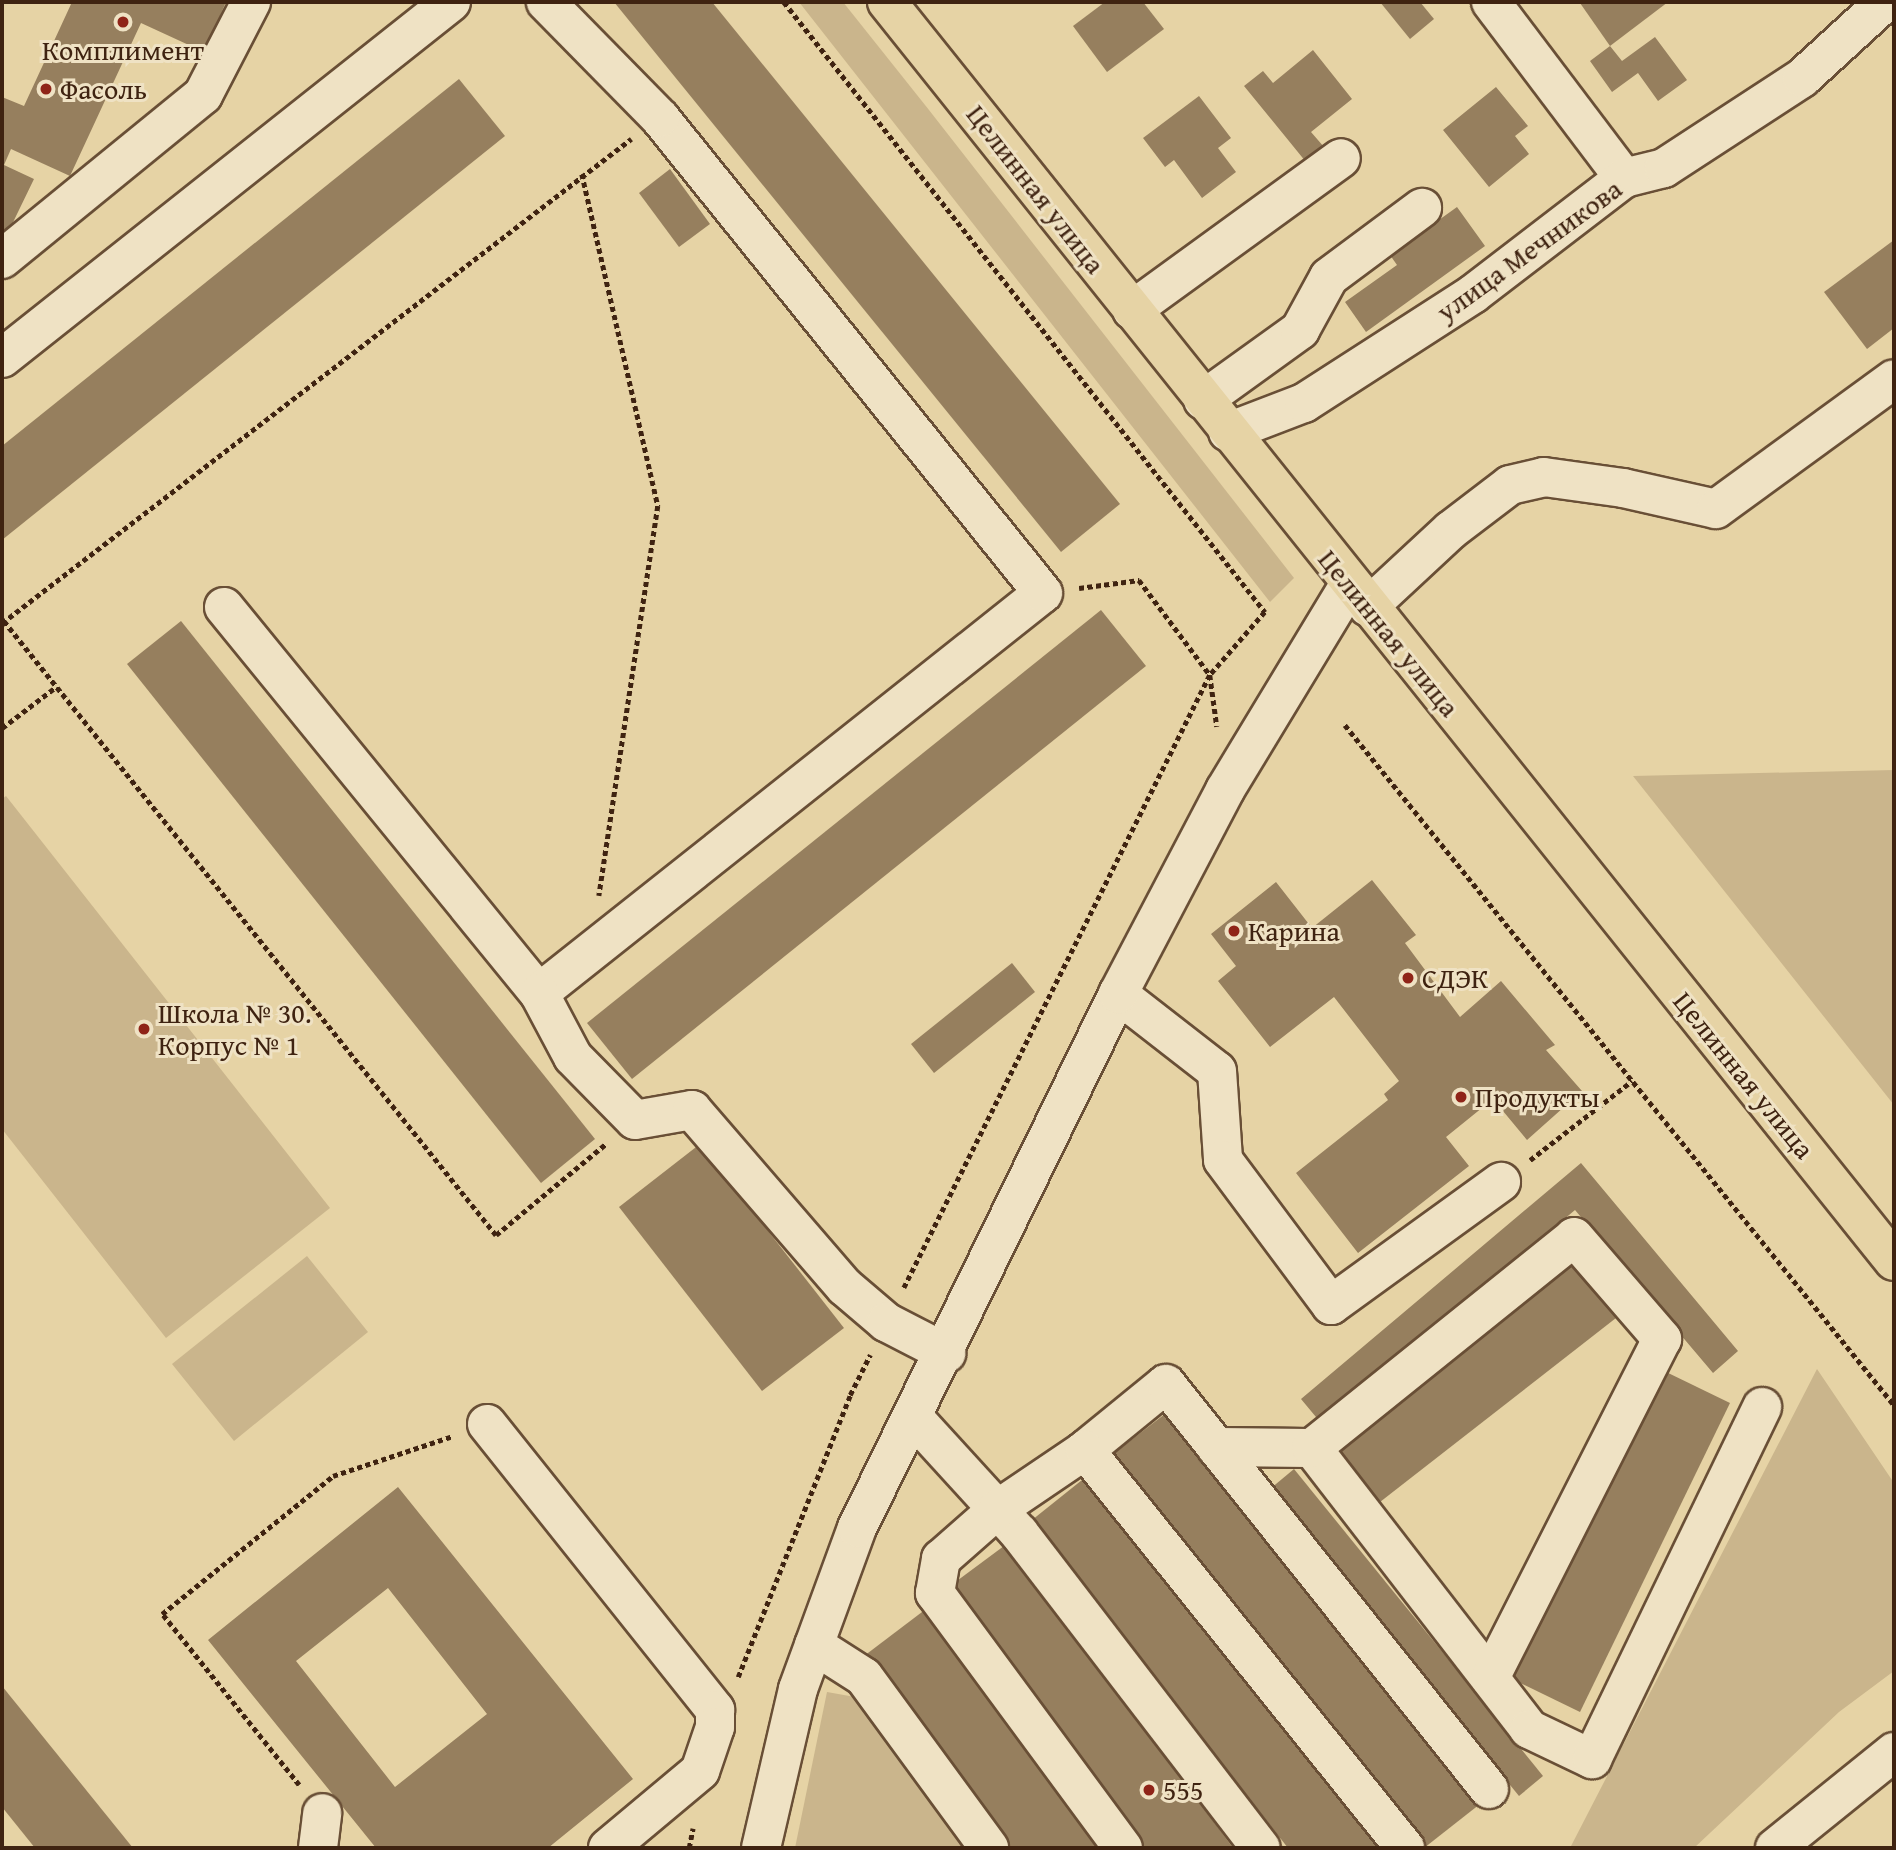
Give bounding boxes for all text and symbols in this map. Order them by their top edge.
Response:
marker: Комплимент [115,14,131,30]
place label: Комплимент [42,33,204,67]
place label: Фасоль [60,72,147,106]
marker: Фасоль [38,81,54,97]
street label: Целинная улица [960,98,1112,280]
street label: улица Мечникова [1430,172,1628,328]
street label: Целинная улица [1311,543,1467,723]
place label: Карина [1248,914,1340,948]
marker: Карина [1226,923,1242,939]
place label: СДЭК [1422,961,1488,995]
marker: СДЭК [1400,970,1416,986]
street label: Целинная улица [1666,985,1822,1165]
place label: Школа № 30. Корпус № 1 [158,996,312,1062]
marker: Школа № 30. Корпус № 1 [136,1021,152,1037]
place label: Продукты [1475,1080,1600,1114]
marker: Продукты [1453,1089,1469,1105]
place label: 555 [1163,1773,1203,1807]
marker: 555 [1141,1782,1157,1798]

